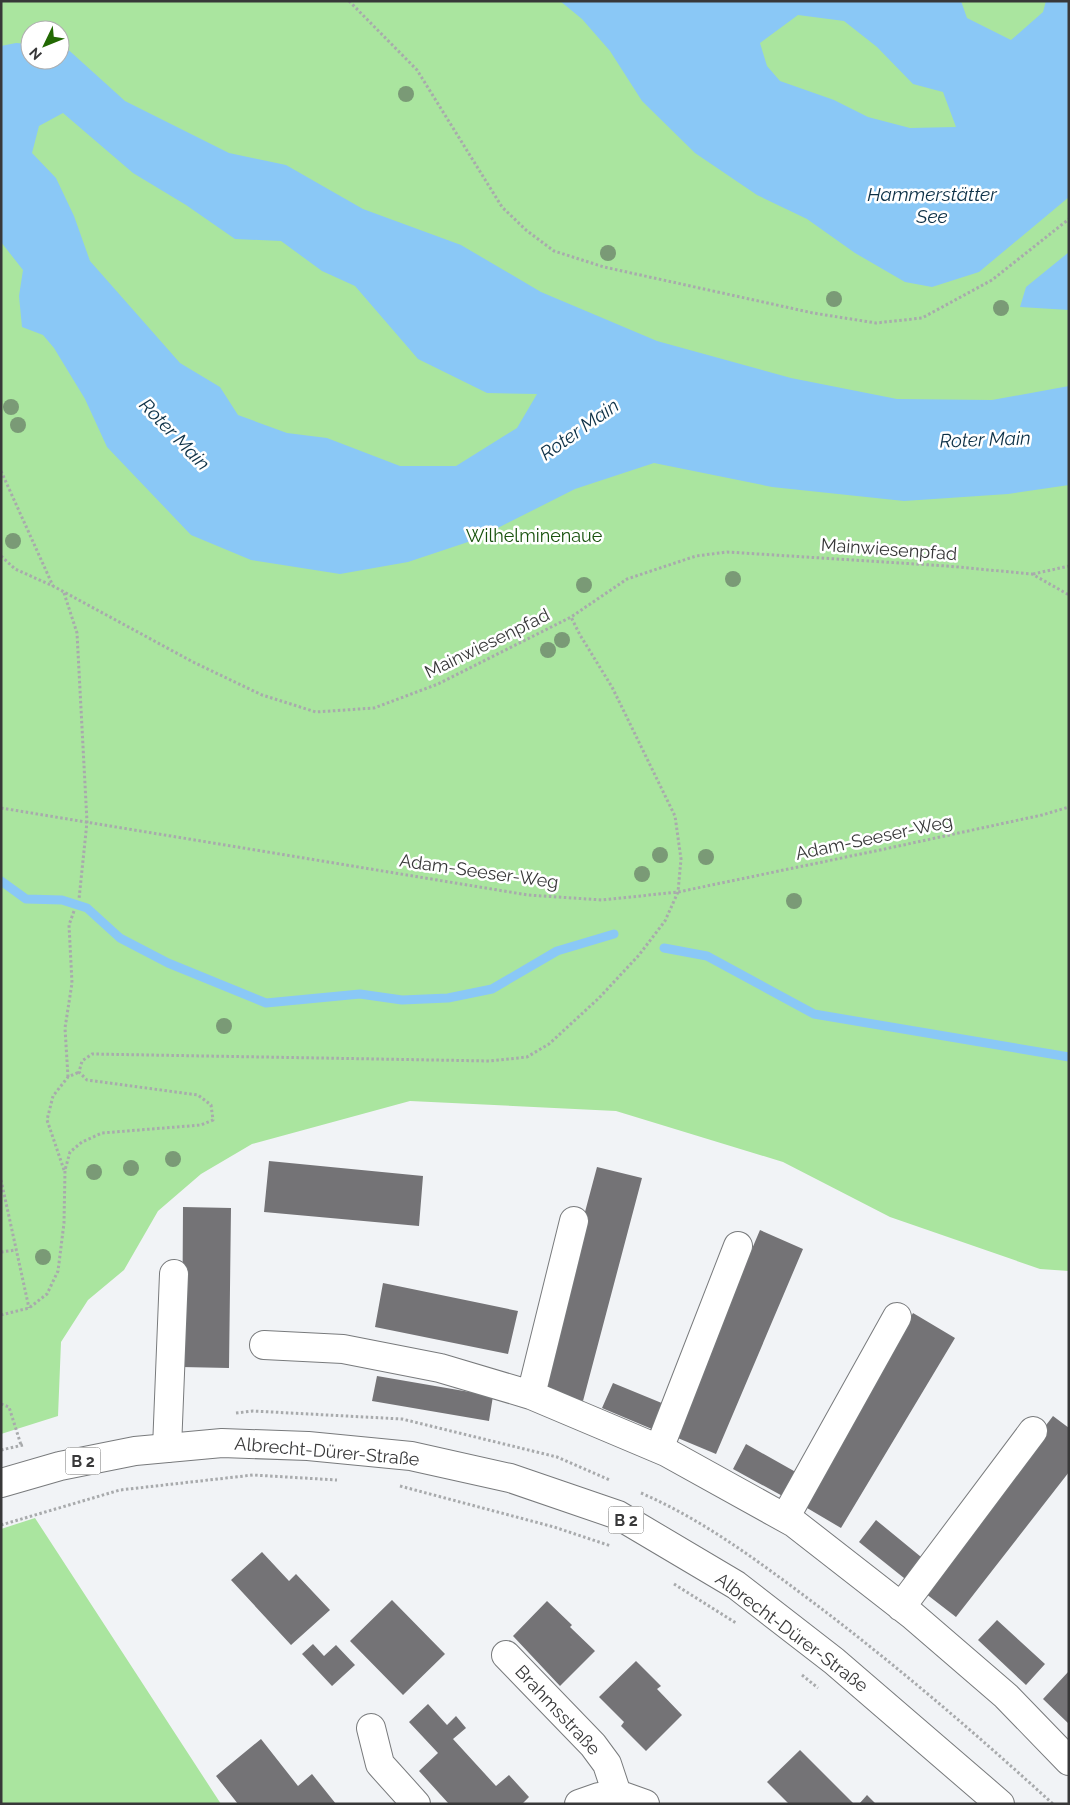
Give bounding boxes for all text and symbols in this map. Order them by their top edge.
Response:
north arrow [20,20,70,70]
text: N [26,45,45,63]
water label: Hammerstätter See [867,183,998,227]
water label: Roter Main [135,394,215,474]
water label: Roter Main [535,394,623,464]
water label: Roter Main [939,426,1031,452]
park label: Wilhelminenaue [466,525,603,546]
street label: Mainwiesenpfad [820,534,958,564]
street label: Mainwiesenpfad [421,604,553,682]
street label: Adam-Seeser-Weg [793,810,955,864]
street label: Adam-Seeser-Weg [398,849,560,893]
street label: Albrecht-Dürer-Straße [234,1432,421,1470]
road number: B 2 [66,1448,100,1474]
road number: B 2 [608,1506,644,1534]
street label: Albrecht-Dürer-Straße [712,1568,873,1696]
street label: Brahmsstraße [511,1661,605,1760]

